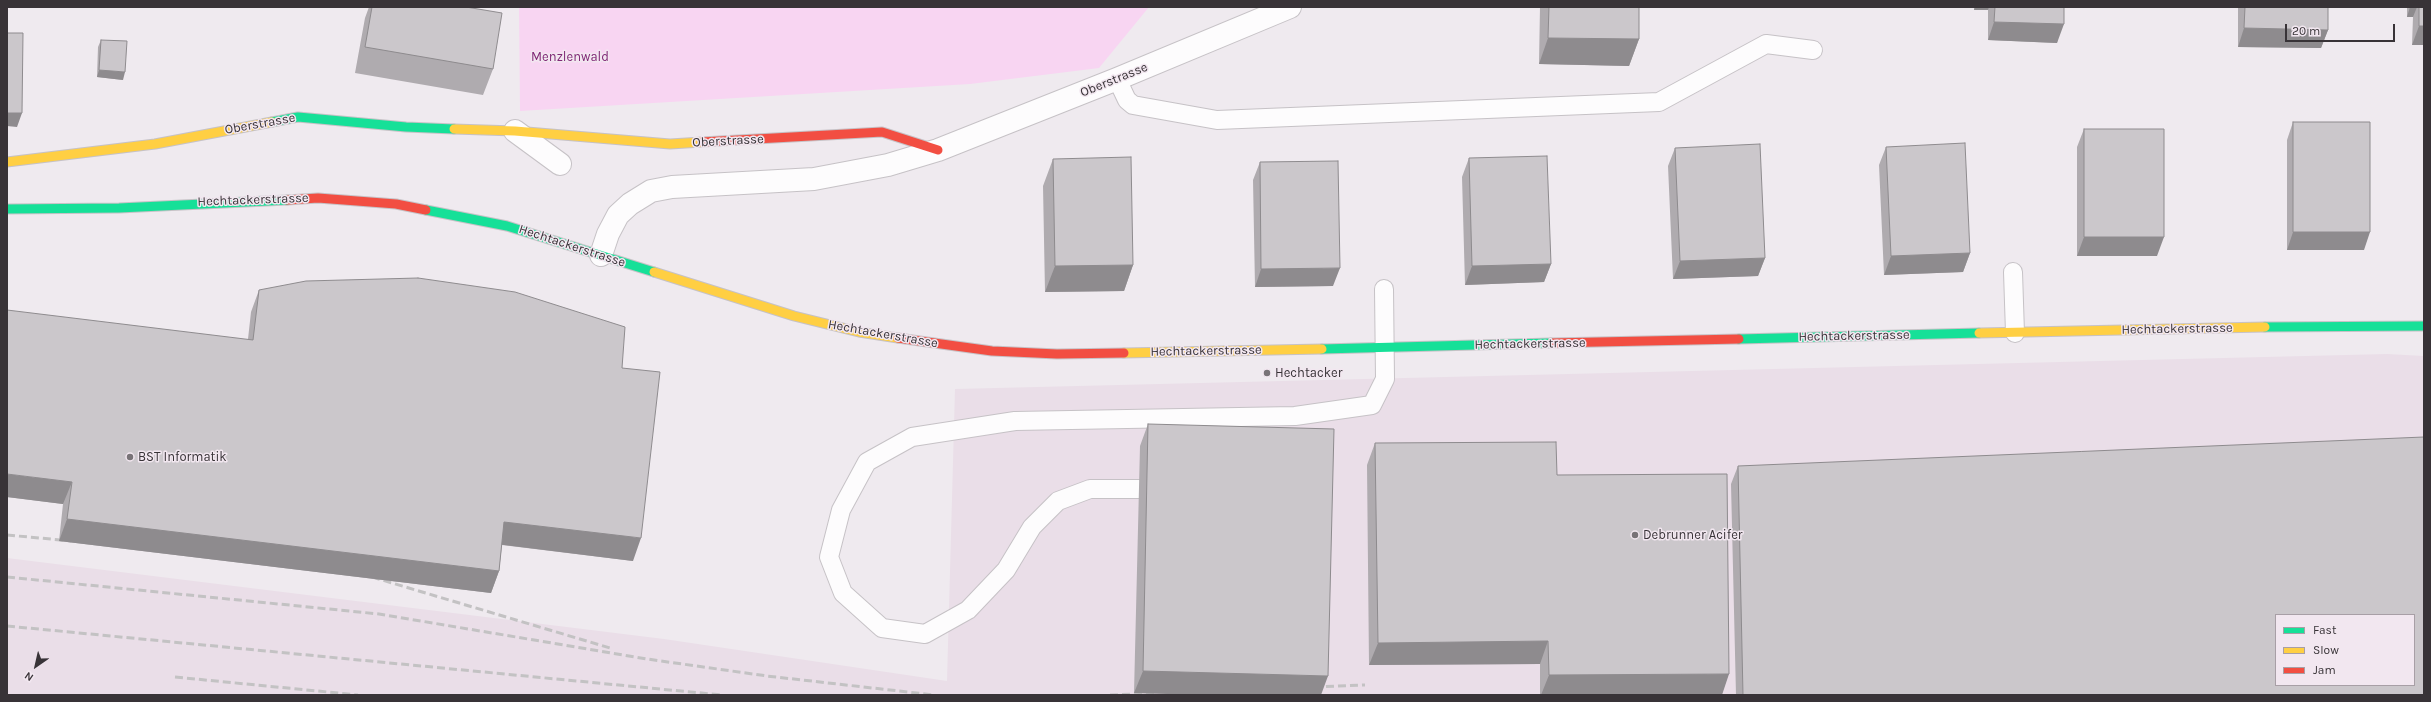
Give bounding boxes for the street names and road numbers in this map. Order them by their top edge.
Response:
street label: Oberstrasse [1078,59,1150,101]
street label: Oberstrasse [223,110,297,138]
street label: Oberstrasse [692,131,764,151]
street label: Hechtackerstrasse [197,190,309,210]
street label: Hechtackerstrasse [517,221,627,271]
street label: Hechtackerstrasse [827,317,939,351]
street label: Hechtackerstrasse [2121,320,2233,338]
street label: Hechtackerstrasse [1798,327,1910,345]
street label: Hechtackerstrasse [1474,335,1586,353]
street label: Hechtackerstrasse [1150,342,1262,360]

